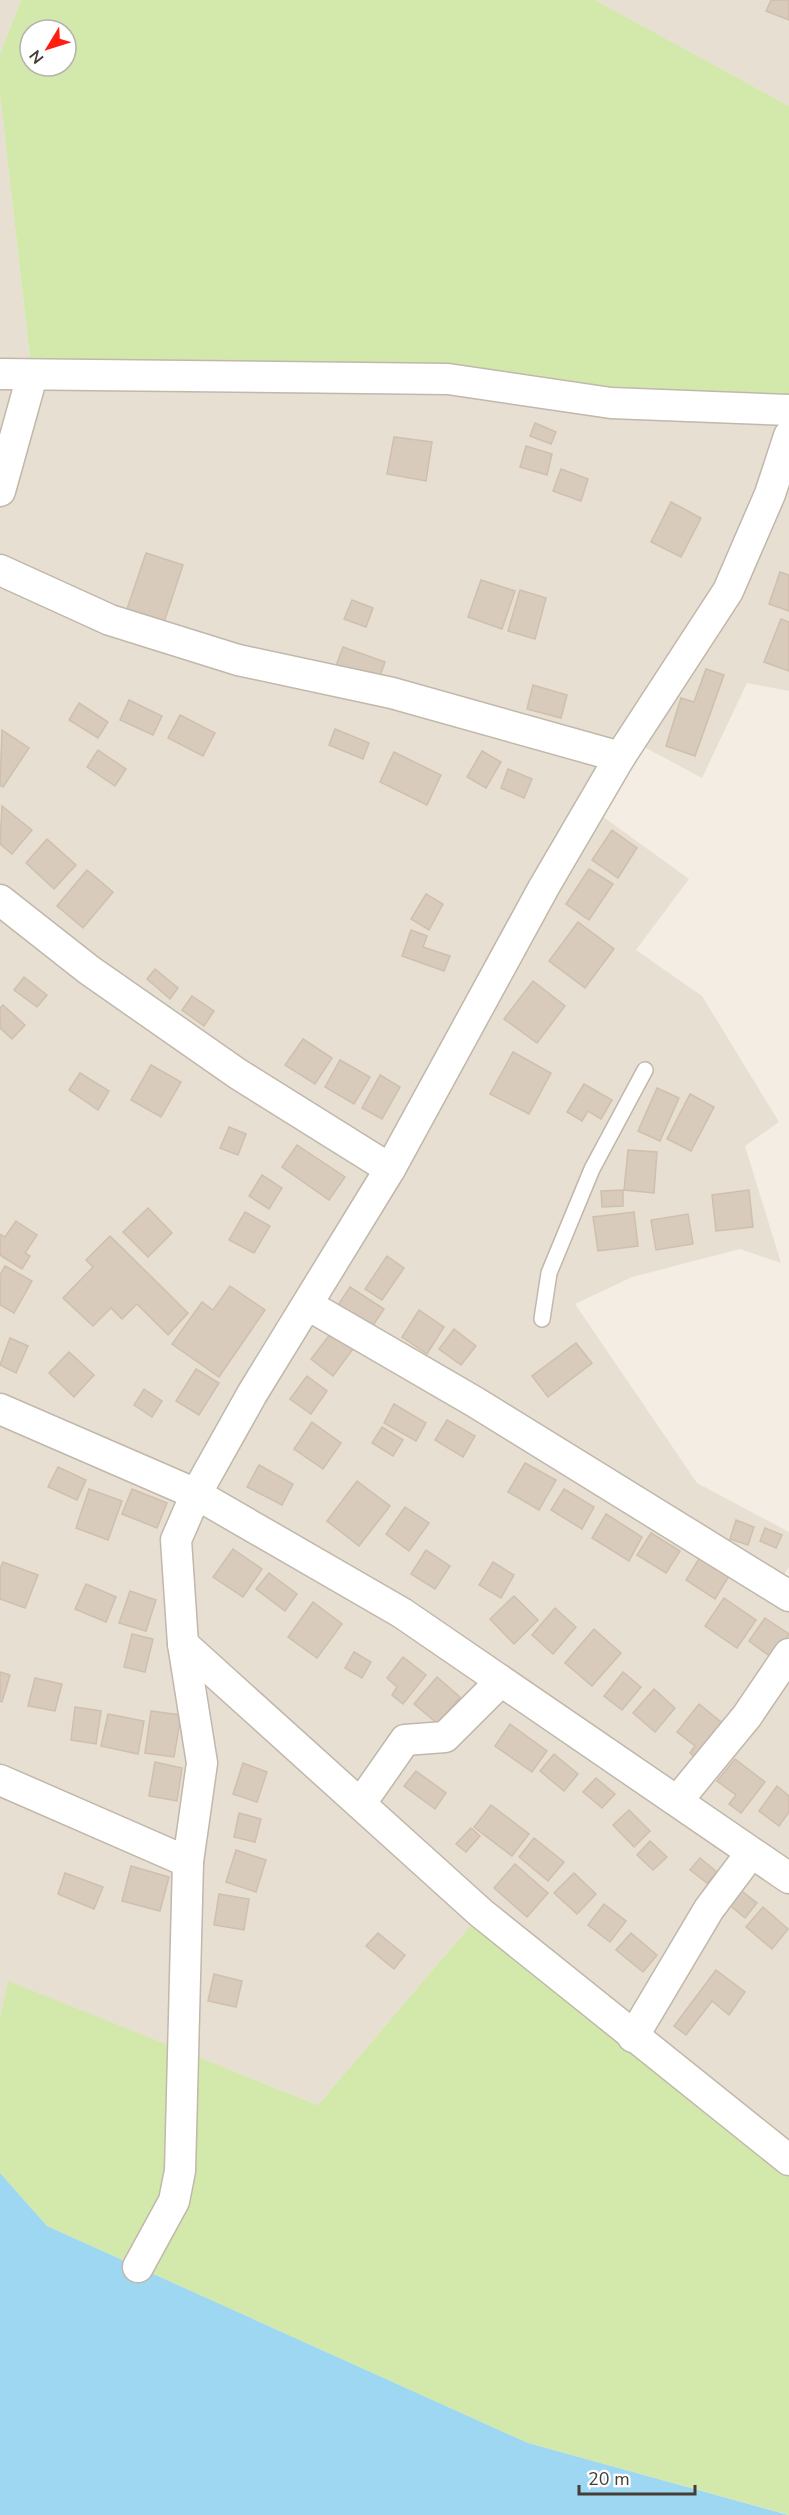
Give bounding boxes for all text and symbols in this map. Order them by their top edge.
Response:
north arrow [18,18,78,78]
text: N [25,45,49,68]
scale bar [579,2458,694,2496]
text: 20 m [588,2467,630,2491]

